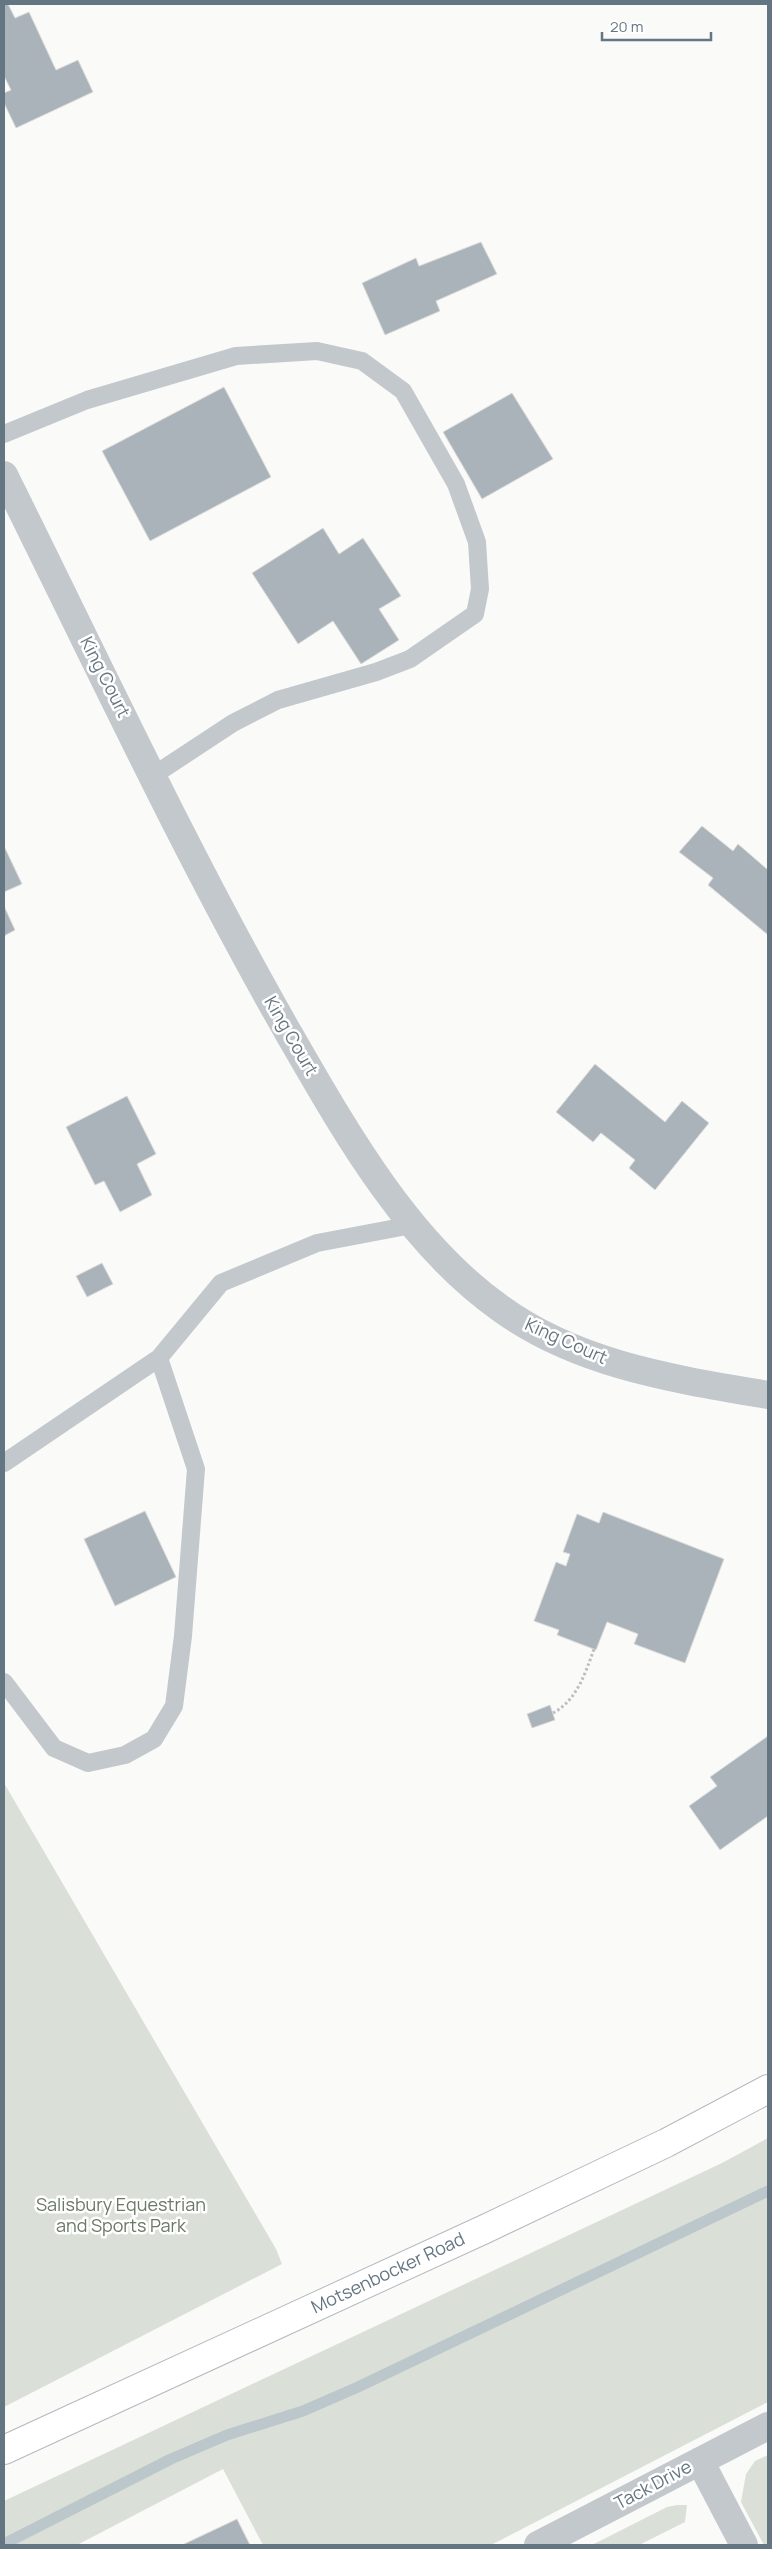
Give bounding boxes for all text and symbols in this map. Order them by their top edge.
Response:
scale bar [602,10,711,42]
text: 20 m [610,16,643,37]
street label: King Court [75,632,137,721]
street label: King Court [260,991,324,1080]
street label: King Court [521,1311,611,1369]
park label: Salisbury Equestrian and Sports Park [36,2192,206,2237]
street label: Motsenbocker Road [307,2226,468,2318]
street label: Tack Drive [610,2454,695,2514]

